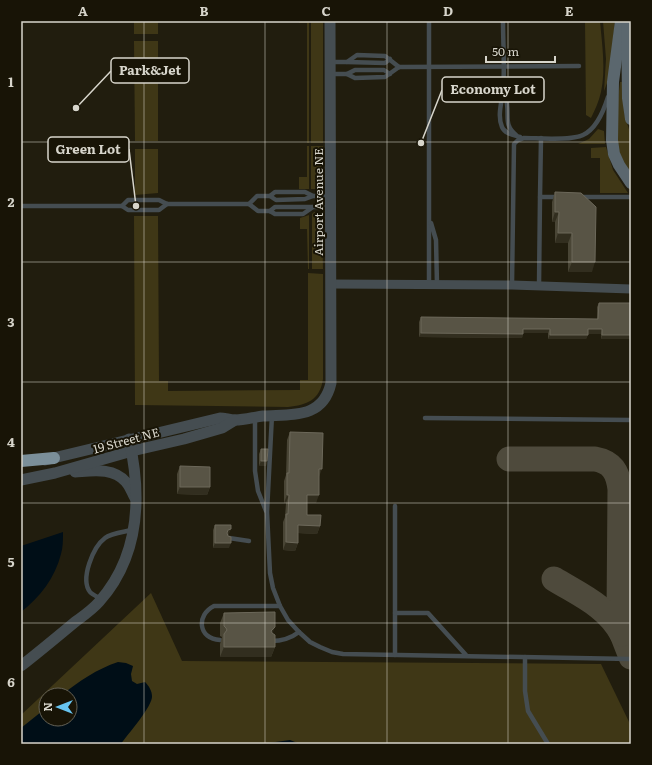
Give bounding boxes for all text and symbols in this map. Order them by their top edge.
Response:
text: A [78,1,88,20]
text: B [200,1,209,20]
text: C [321,1,331,20]
text: D [443,1,453,20]
text: E [565,1,574,20]
scale bar [486,38,555,64]
text: 50 m [492,42,519,60]
callout: Park&Jet [111,58,189,83]
text: Park&Jet [119,60,181,79]
text: 1 [8,72,14,91]
callout: Economy Lot [442,77,544,102]
text: Economy Lot [450,79,536,98]
callout: Green Lot [48,137,129,162]
text: Green Lot [55,139,121,158]
street label: Airport Avenue NE [309,148,327,256]
text: 2 [8,192,15,211]
text: 3 [7,312,15,331]
street label: 19 Street NE [91,422,161,457]
text: 4 [7,432,15,451]
text: 5 [7,552,15,571]
text: 6 [7,672,15,691]
north arrow [38,687,78,727]
text: N [39,702,55,712]

